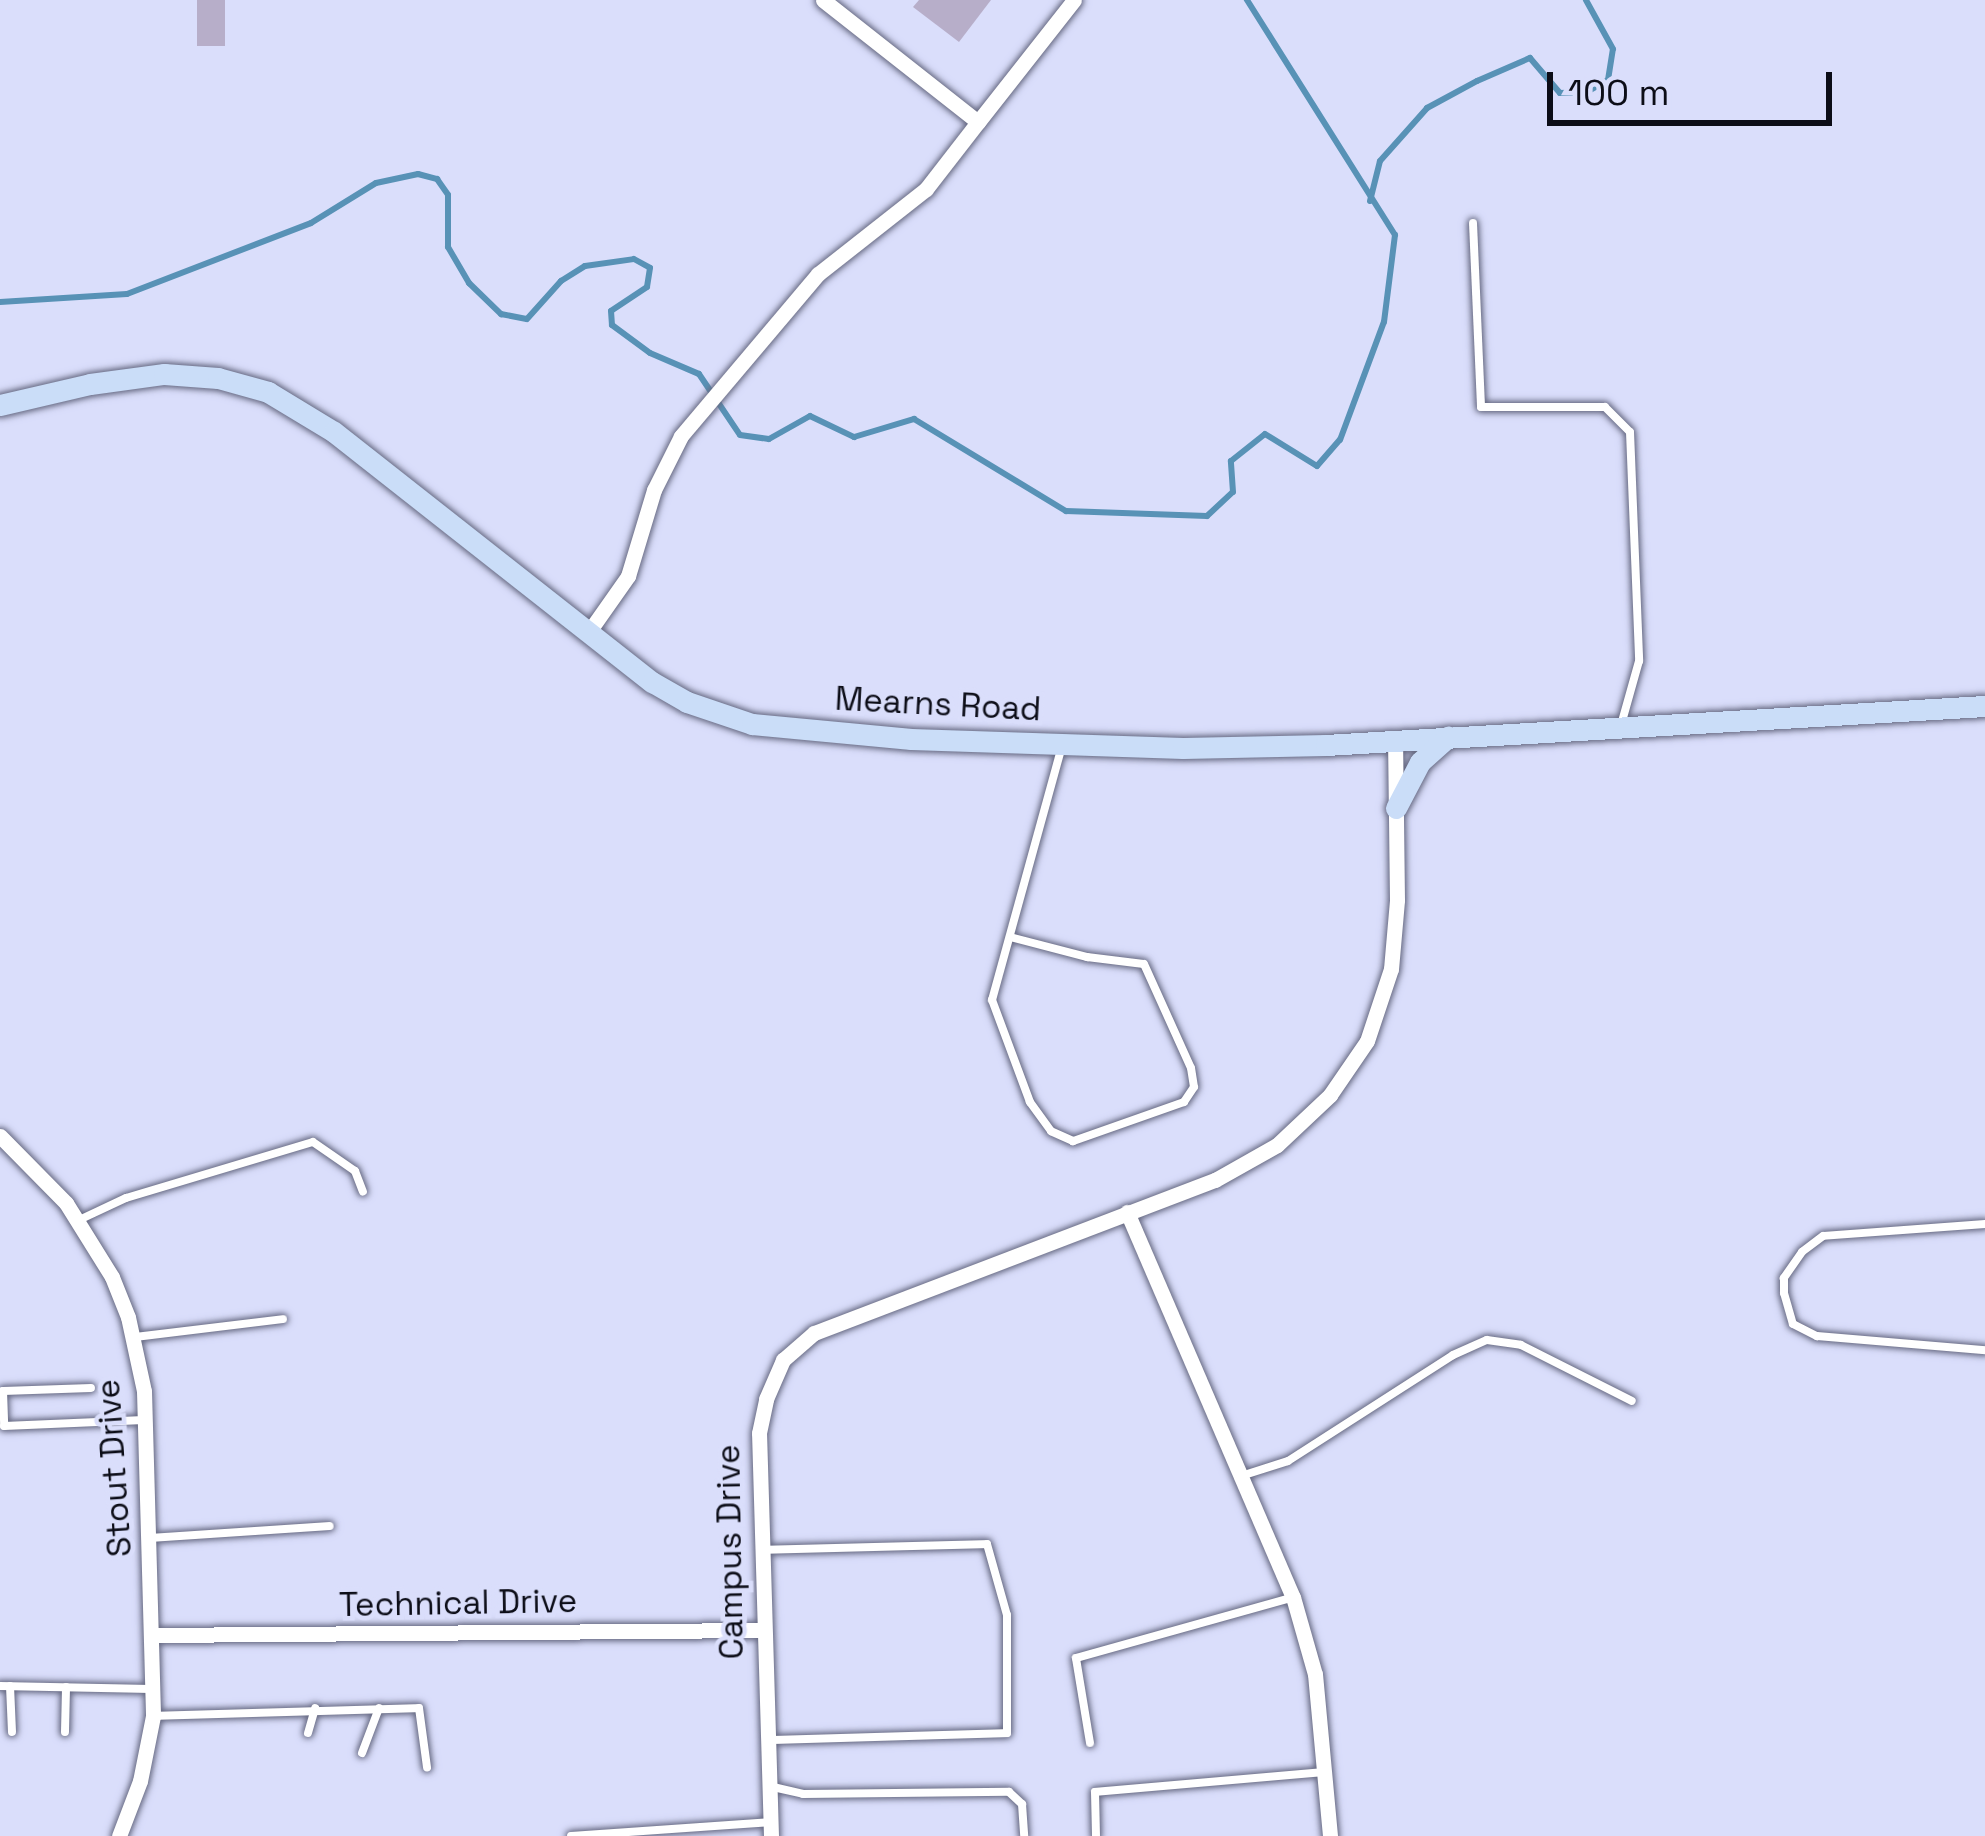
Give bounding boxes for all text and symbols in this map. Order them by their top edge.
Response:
scale bar [1553,48,1838,122]
text: 100 m [1568,70,1669,116]
street label: Mearns Road [834,680,1042,730]
street label: Stout Drive [89,1378,141,1558]
street label: Campus Drive [709,1444,753,1660]
street label: Technical Drive [339,1582,577,1626]

